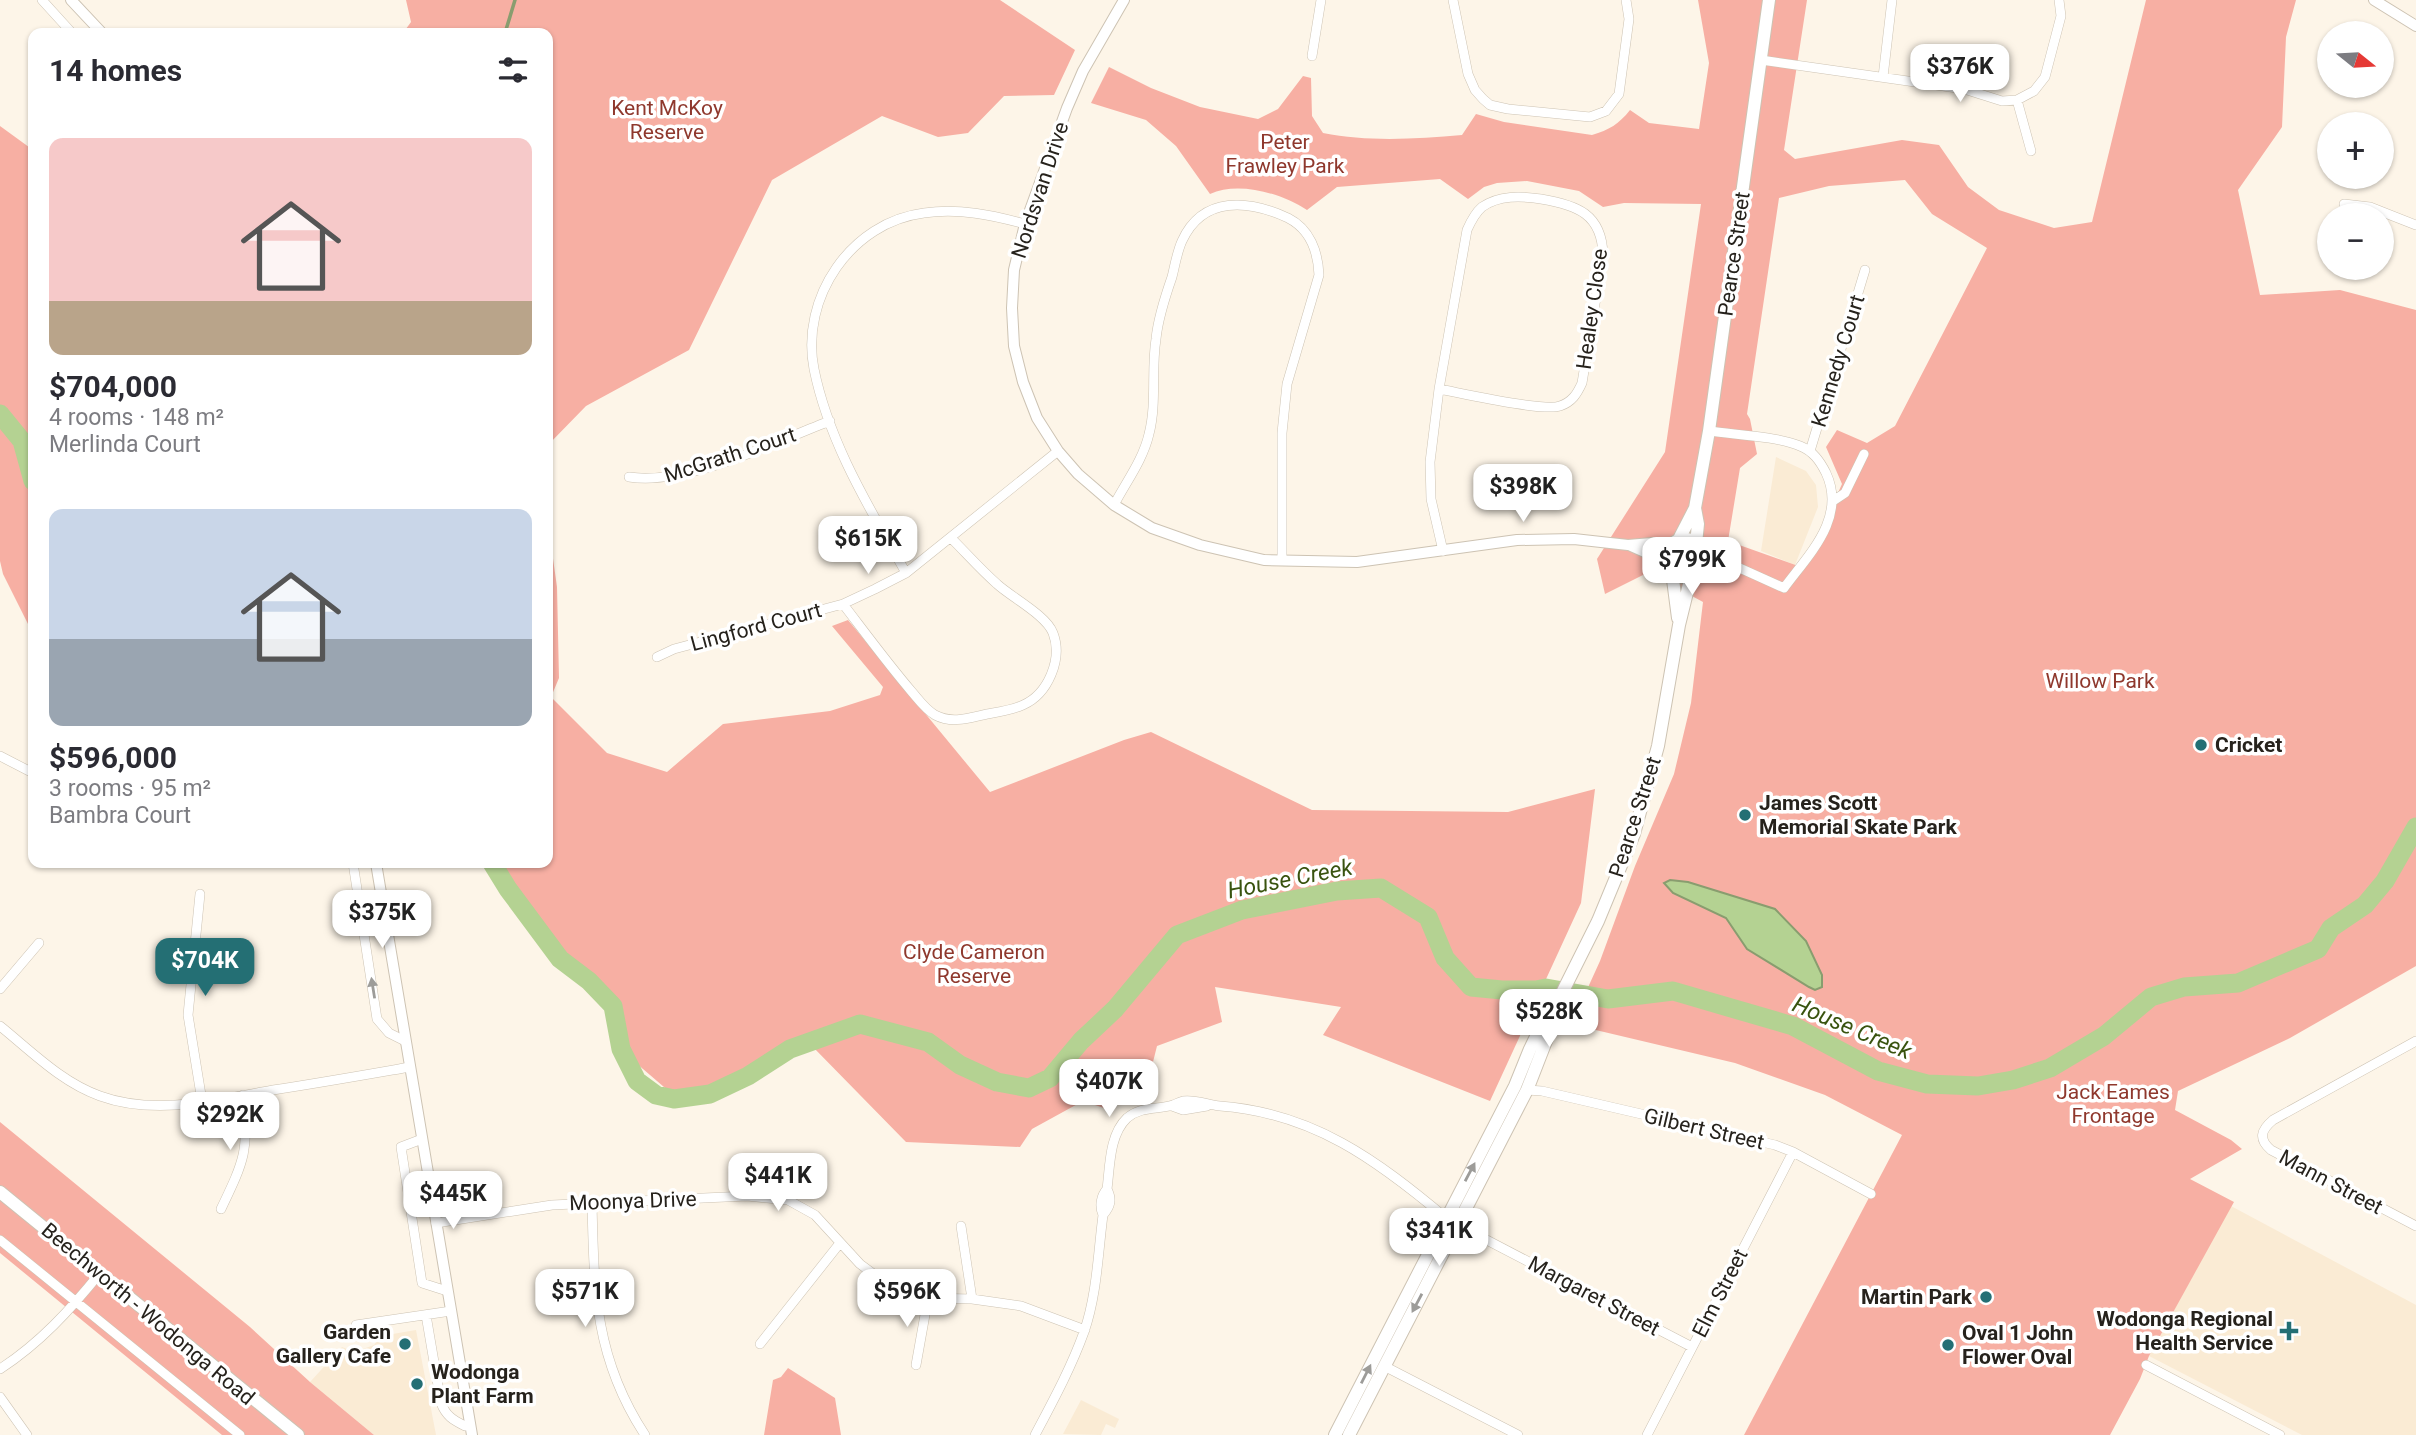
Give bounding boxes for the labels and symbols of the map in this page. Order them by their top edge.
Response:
north arrow [2317,21,2394,98]
pin: $376K [1911,44,2009,104]
park label: Kent McKoy Reserve [611,96,723,144]
street label: Nordsvan Drive [1007,119,1073,261]
park label: Peter Frawley Park [1226,130,1345,178]
street label: Pearce Street [1713,190,1755,318]
street label: Healey Close [1572,247,1612,371]
street label: Kennedy Court [1806,292,1870,430]
street label: McGrath Court [661,422,799,488]
pin: $398K [1474,464,1572,524]
pin: $615K [819,516,917,576]
pin: $799K [1643,538,1741,597]
street label: Lingford Court [688,598,824,656]
park label: Willow Park [2045,669,2155,693]
place label: Cricket [2215,733,2282,757]
marker: Cricket [2193,737,2209,753]
street label: Pearce Street [1604,754,1666,880]
place label: James Scott Memorial Skate Park [1759,791,1957,839]
marker: James Scott Memorial Skate Park [1737,807,1753,823]
water label: House Creek [1225,854,1355,904]
pin: $375K [333,890,431,950]
pin: $704K [156,939,254,998]
park label: Clyde Cameron Reserve [903,940,1045,988]
one-way arrow [367,977,378,999]
pin: $528K [1500,990,1598,1049]
water label: House Creek [1788,991,1916,1065]
pin: $407K [1060,1060,1158,1119]
park label: Jack Eames Frontage [2056,1080,2170,1128]
pin: $292K [181,1092,279,1152]
street label: Gilbert Street [1642,1104,1767,1155]
street label: Mann Street [2275,1145,2387,1219]
pin: $441K [729,1154,827,1213]
one-way arrow [1464,1162,1476,1182]
pin: $445K [404,1172,502,1231]
street label: Moonya Drive [569,1187,697,1215]
pin: $341K [1390,1208,1488,1268]
street label: Beechworth - Wodonga Road [37,1218,259,1410]
street label: Elm Street [1687,1245,1753,1341]
street label: Margaret Street [1524,1251,1664,1341]
pin: $571K [536,1270,634,1329]
pin: $596K [858,1270,956,1329]
place label: Martin Park [1861,1285,1973,1309]
marker: Martin Park [1978,1289,1994,1305]
one-way arrow [1412,1293,1423,1313]
place label: Wodonga Regional Health Service [2096,1307,2273,1355]
place label: Garden Gallery Cafe [276,1320,391,1368]
place label: Oval 1 John Flower Oval [1962,1321,2073,1369]
marker: Wodonga Regional Health Service [2279,1321,2299,1341]
marker: Garden Gallery Cafe [397,1336,413,1352]
marker: Oval 1 John Flower Oval [1940,1337,1956,1353]
place label: Wodonga Plant Farm [431,1360,534,1408]
one-way arrow [1360,1364,1372,1384]
marker: Wodonga Plant Farm [409,1376,425,1392]

